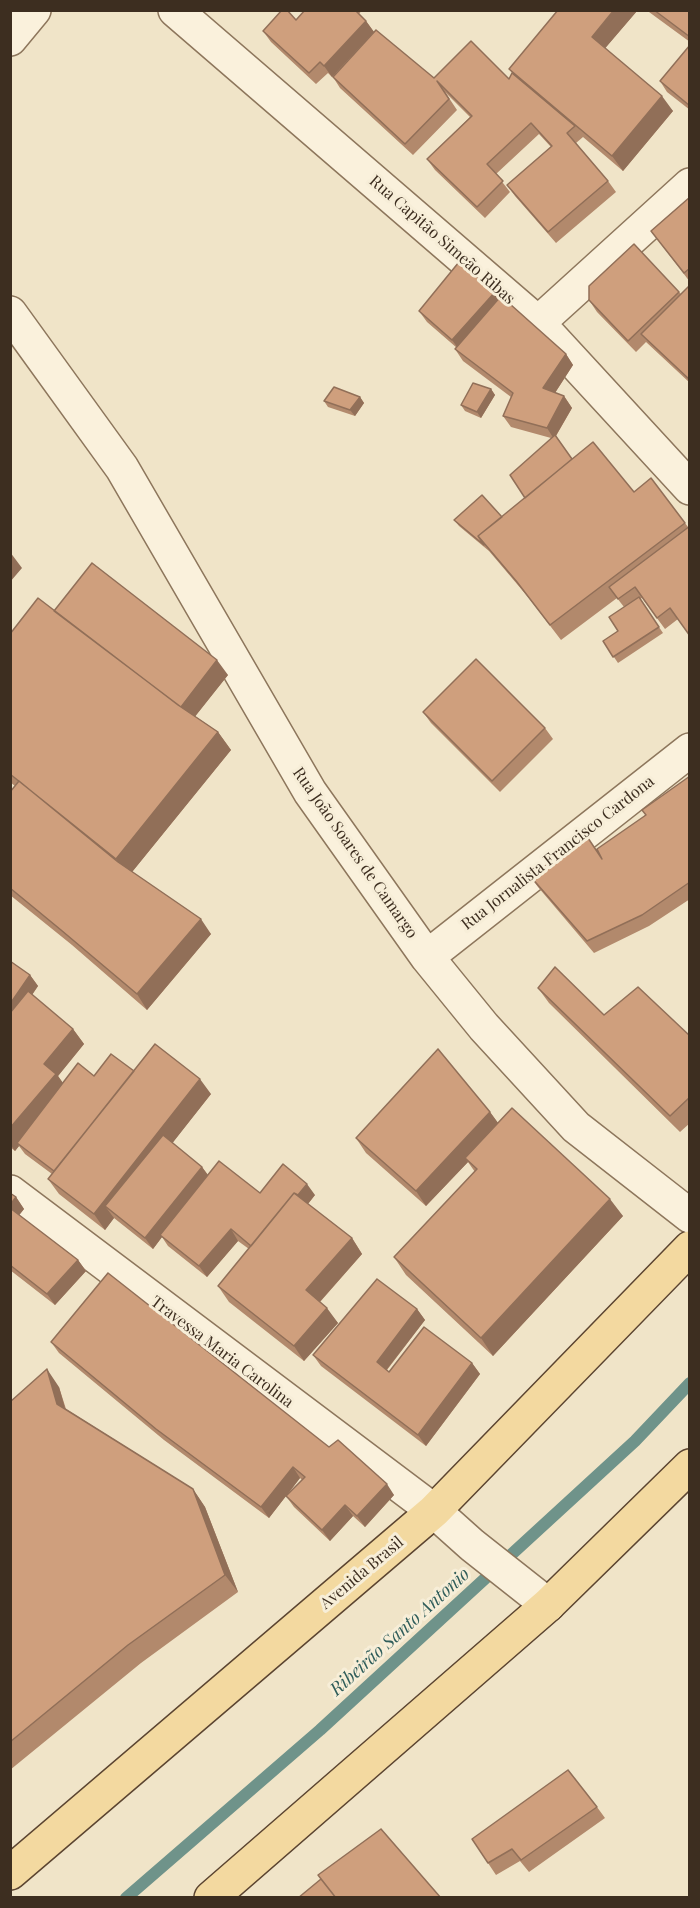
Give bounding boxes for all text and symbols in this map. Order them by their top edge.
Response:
street label: Rua Capitão Simeão Ribas [365,172,519,308]
street label: Rua João Soares de Camargo [289,764,421,942]
street label: Rua Jornalista Francisco Cardona [458,772,658,934]
street label: Travessa Maria Carolina [147,1292,297,1412]
street label: Avenida Brasil [316,1533,408,1613]
water label: Ribeirão Santo Antonio [326,1564,474,1700]

